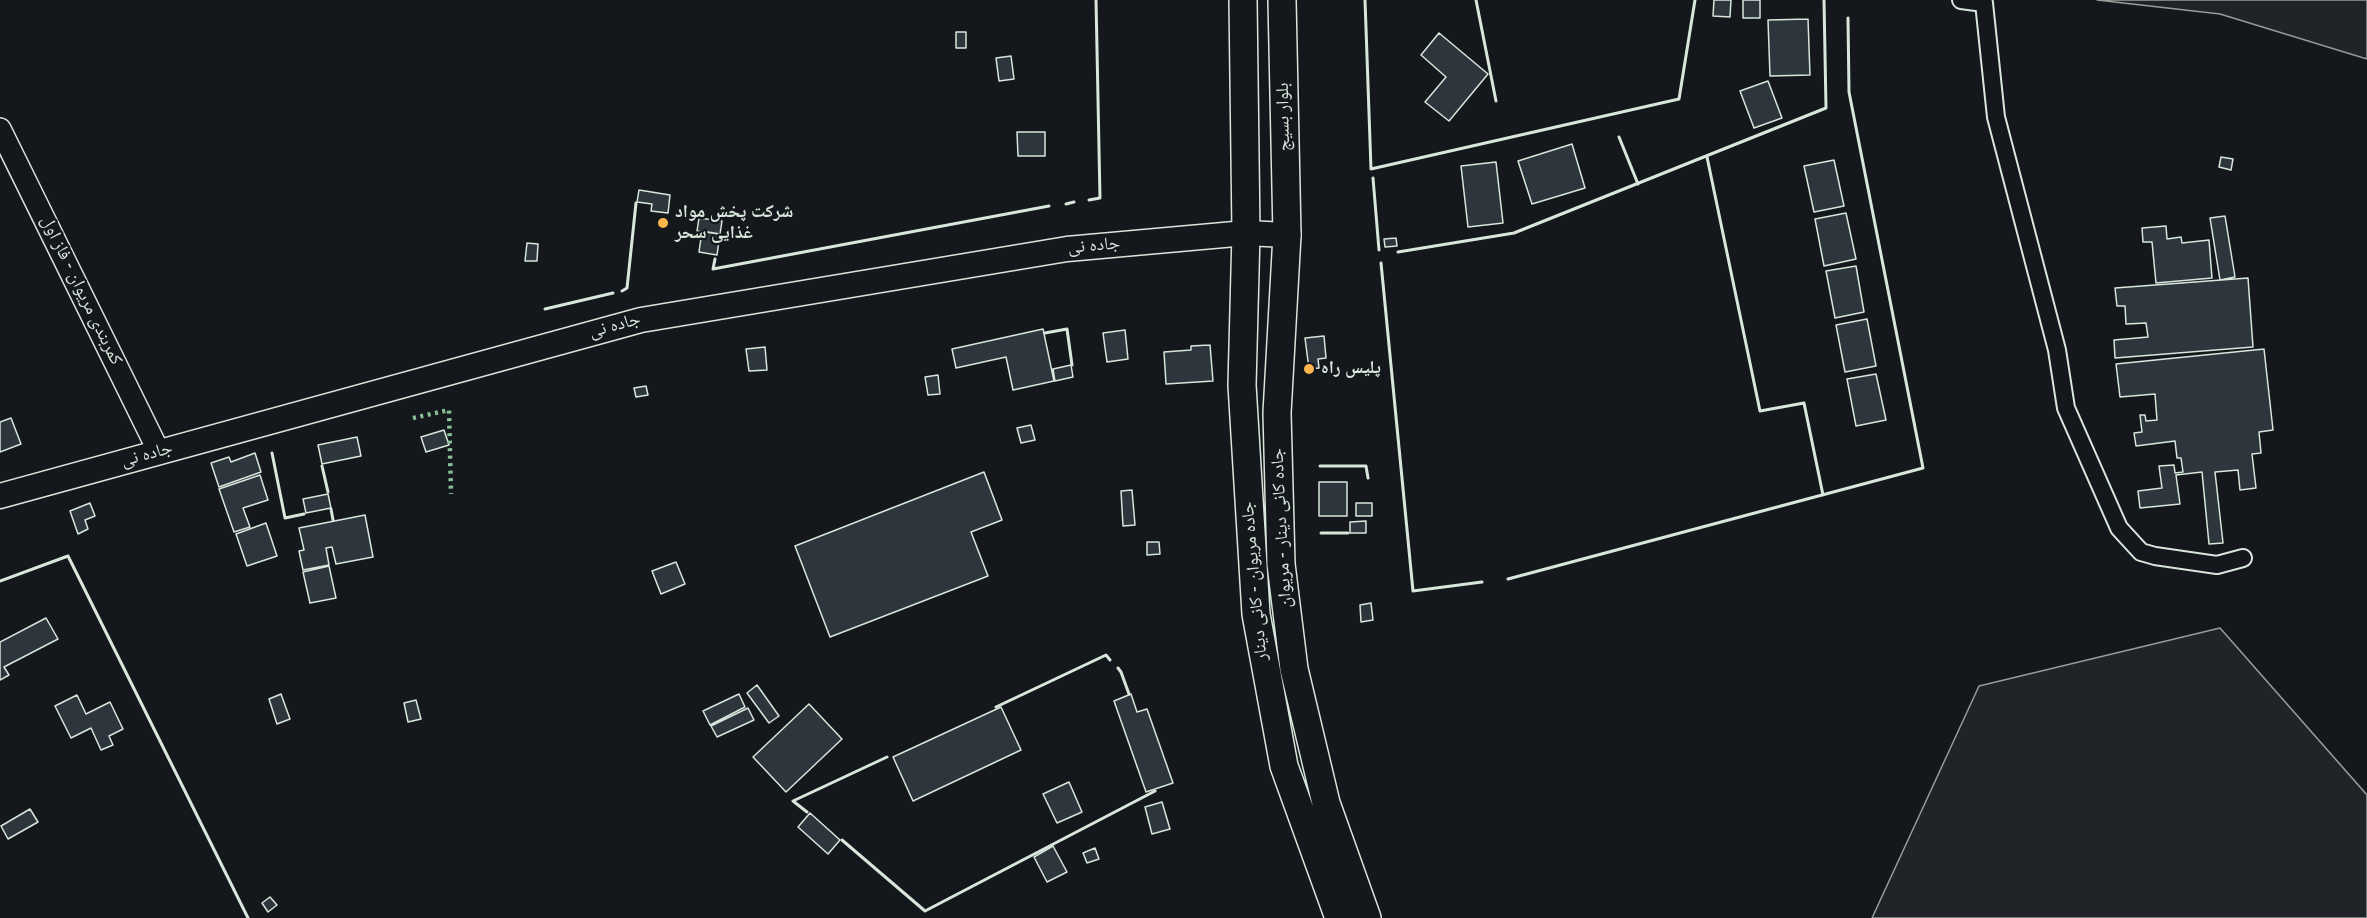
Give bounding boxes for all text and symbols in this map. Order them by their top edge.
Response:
street label: بلوار بسیج [1274,83,1296,151]
place label: شرکت پخش مواد غذایی سحر [675,202,793,244]
street label: کمربندی مریوان - فاز اول [34,213,126,369]
marker: شرکت پخش مواد غذایی سحر [656,216,670,230]
street label: جاده نی [1067,234,1121,260]
street label: جاده نی [587,310,643,344]
place label: پلیس راه [1321,358,1381,380]
marker: پلیس راه [1302,362,1316,376]
street label: جاده نی [119,439,175,473]
street label: جاده کانی دینار - مریوان [1268,448,1298,608]
street label: جاده مریوان - کانی دینار [1238,501,1274,661]

